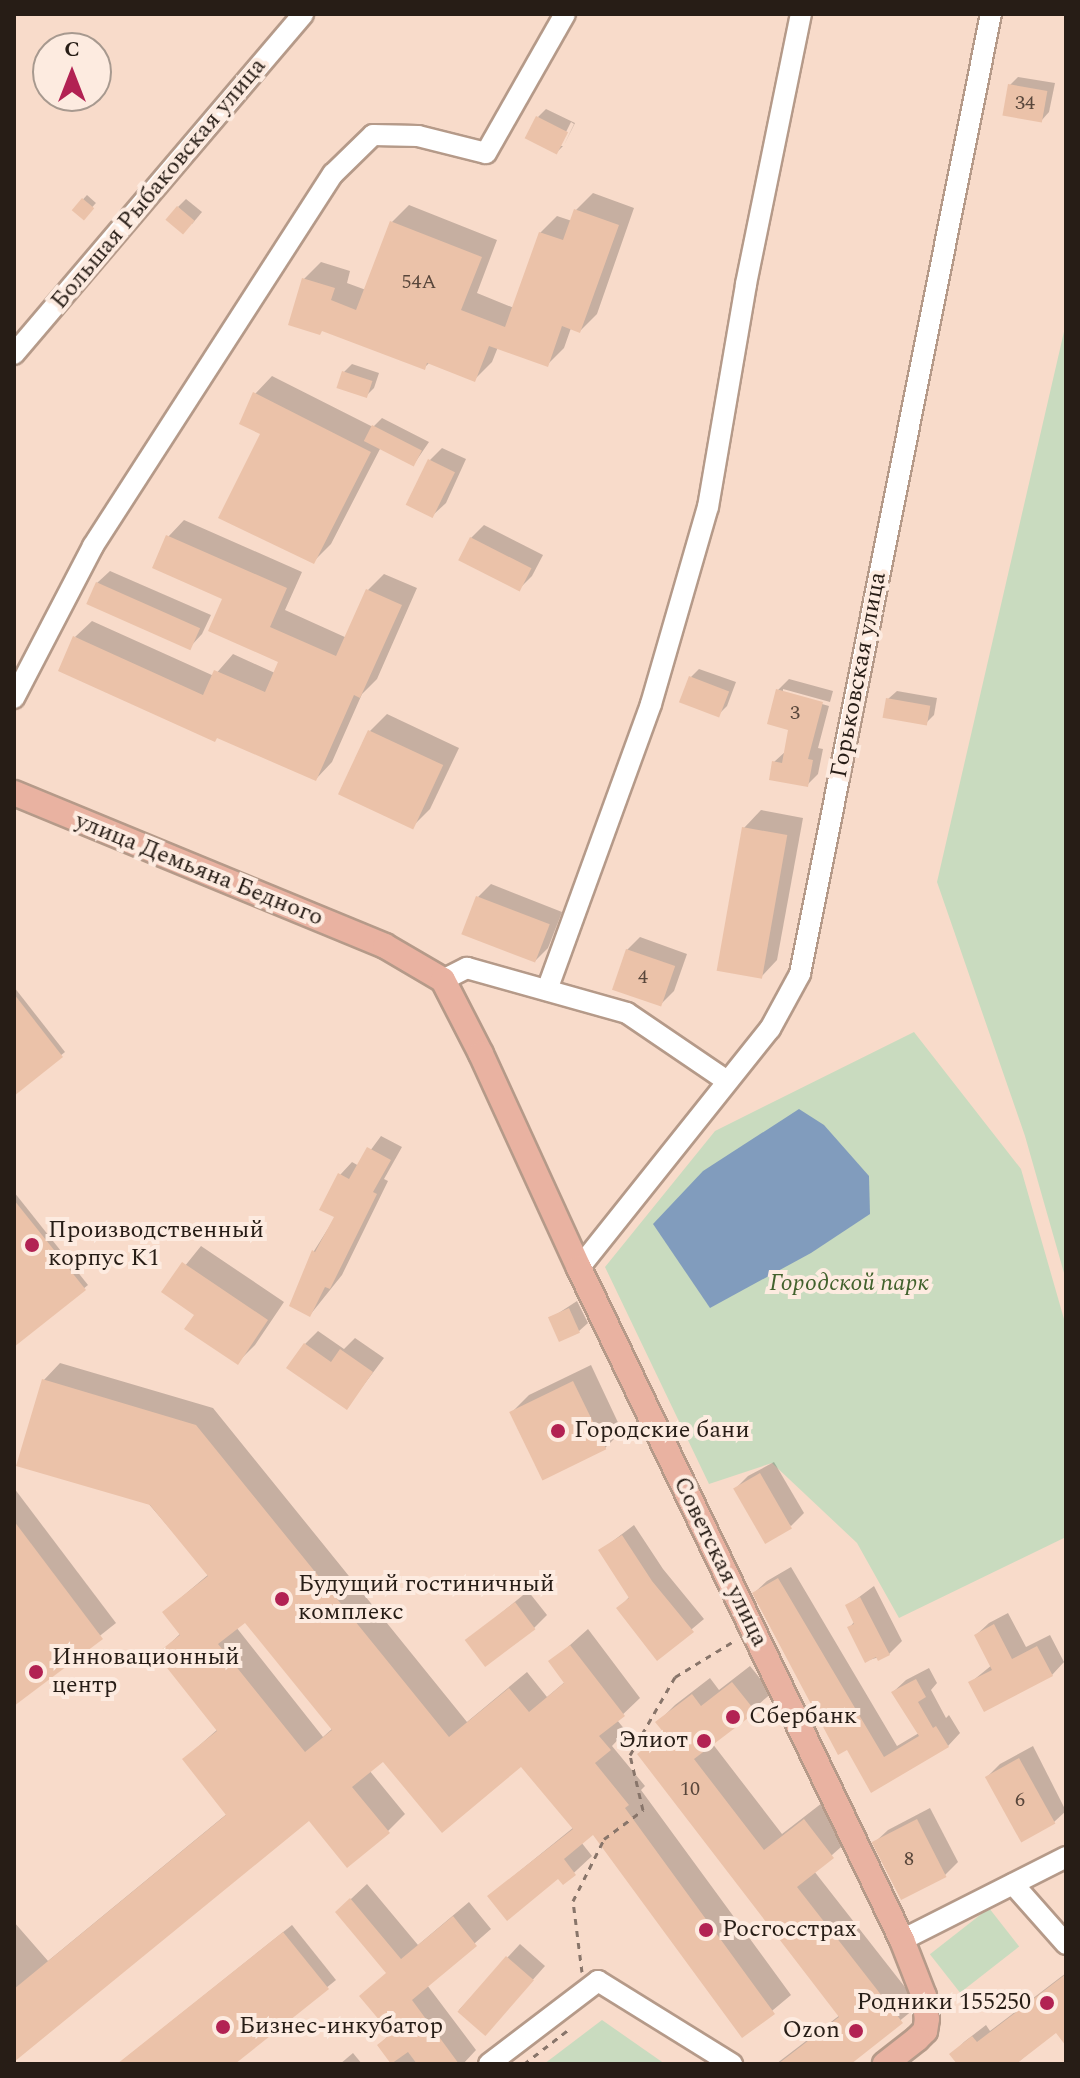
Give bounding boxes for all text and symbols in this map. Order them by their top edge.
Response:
north arrow [32,32,112,112]
text: С [64,33,80,66]
street label: Большая Рыбаковская улица [45,53,273,315]
house number: 34 [1015,91,1035,115]
house number: 54А [402,270,436,294]
street label: Горьковская улица [825,570,893,780]
house number: 3 [790,701,800,725]
street label: улица Демьяна Бедного [71,807,327,933]
house number: 4 [638,965,648,989]
place label: Производственный корпус K1 [48,1217,264,1273]
marker: Производственный корпус K1 [23,1236,41,1254]
park label: Городской парк [769,1270,929,1298]
place label: Городские бани [574,1417,750,1445]
marker: Городские бани [549,1422,567,1440]
street label: Советская улица [666,1472,774,1652]
place label: Будущий гостиничный комплекс [298,1571,554,1627]
marker: Будущий гостиничный комплекс [273,1590,291,1608]
place label: Инновационный центр [52,1644,240,1700]
marker: Инновационный центр [27,1663,45,1681]
place label: Сбербанк [749,1703,857,1731]
marker: Сбербанк [724,1708,742,1726]
place label: Элиот [618,1727,688,1755]
marker: Элиот [695,1732,713,1750]
house number: 10 [680,1777,700,1801]
house number: 6 [1015,1788,1025,1812]
house number: 8 [904,1847,914,1871]
place label: Росгосстрах [722,1916,857,1944]
marker: Росгосстрах [697,1921,715,1939]
place label: Родники 155250 [857,1989,1031,2017]
marker: Родники 155250 [1038,1994,1056,2012]
place label: Бизнес-инкубатор [239,2013,443,2041]
place label: Ozon [782,2017,840,2045]
marker: Бизнес-инкубатор [214,2018,232,2036]
marker: Ozon [847,2022,865,2040]

